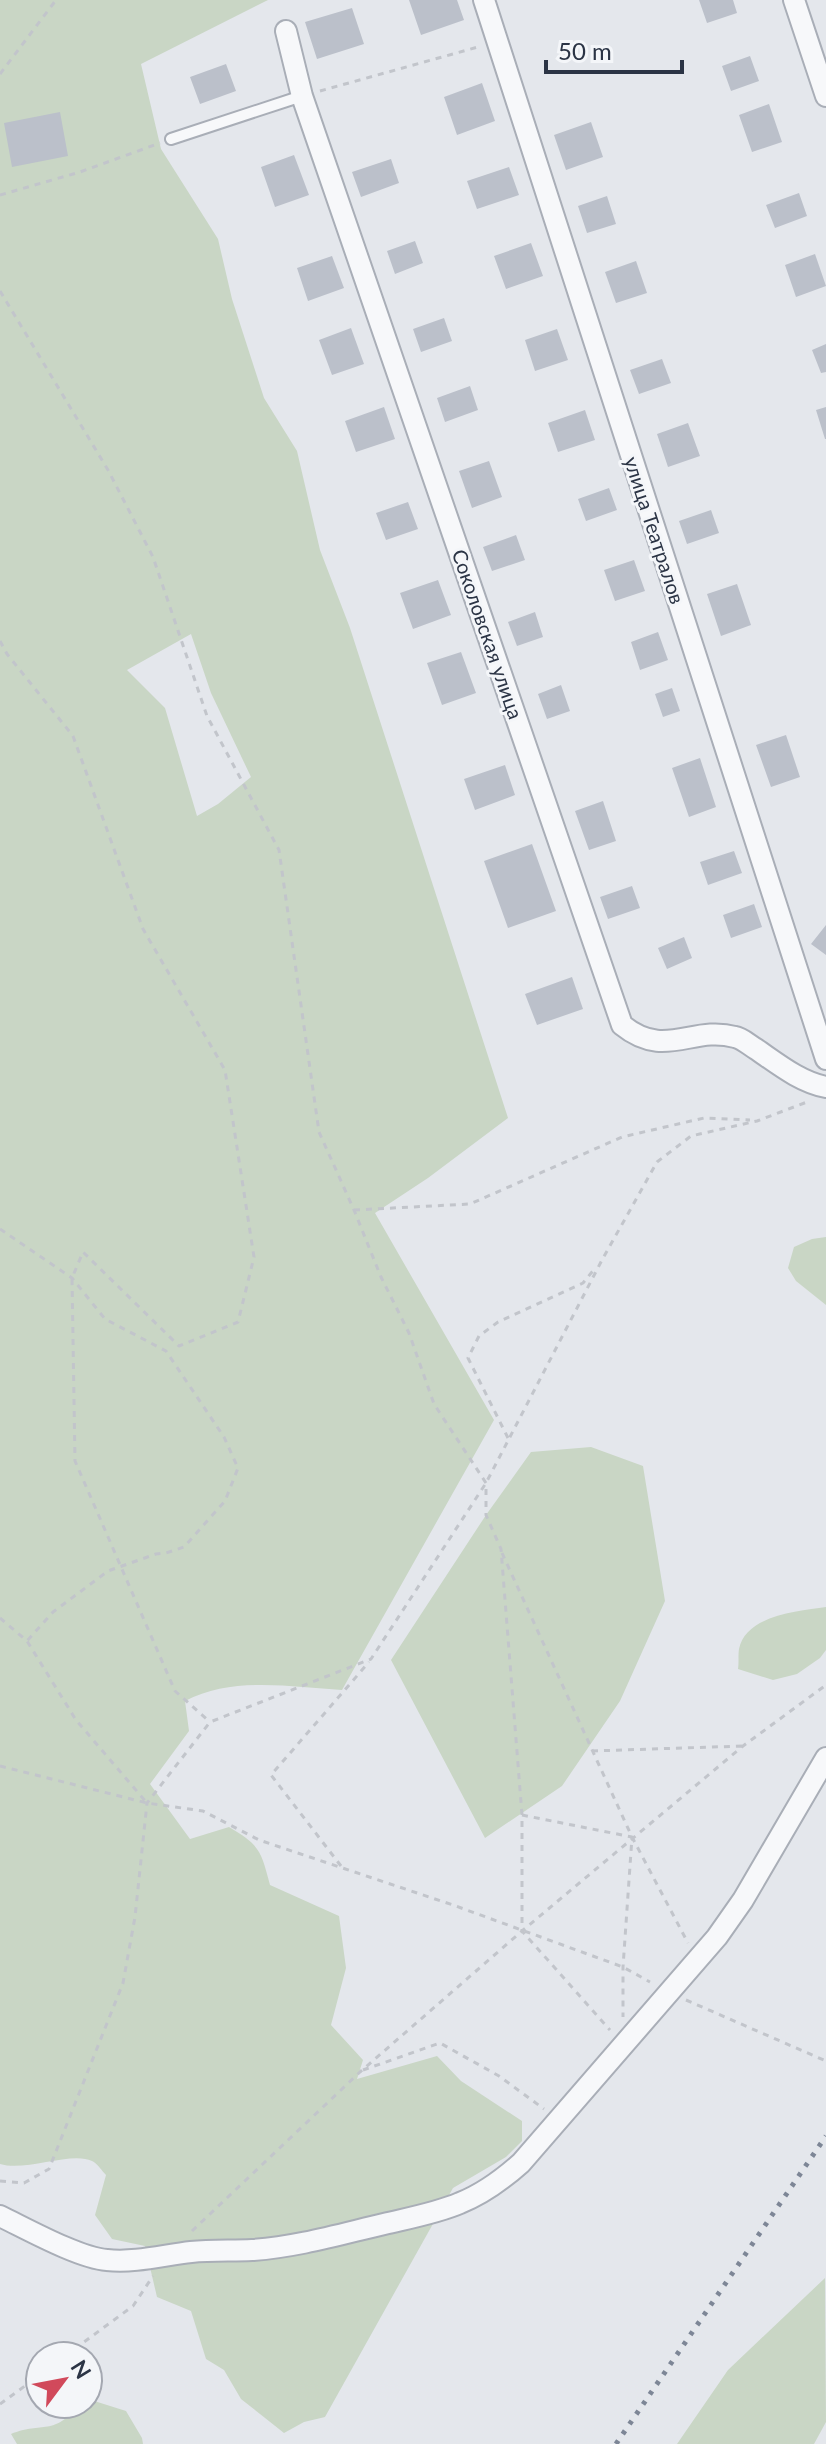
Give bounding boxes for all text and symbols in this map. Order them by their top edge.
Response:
scale bar [546,24,682,74]
text: 50 m [558,36,612,65]
street label: улица Театралов [620,453,690,607]
street label: Соколовская улица [448,546,528,722]
north arrow [24,2340,104,2420]
text: N [65,2355,97,2383]

